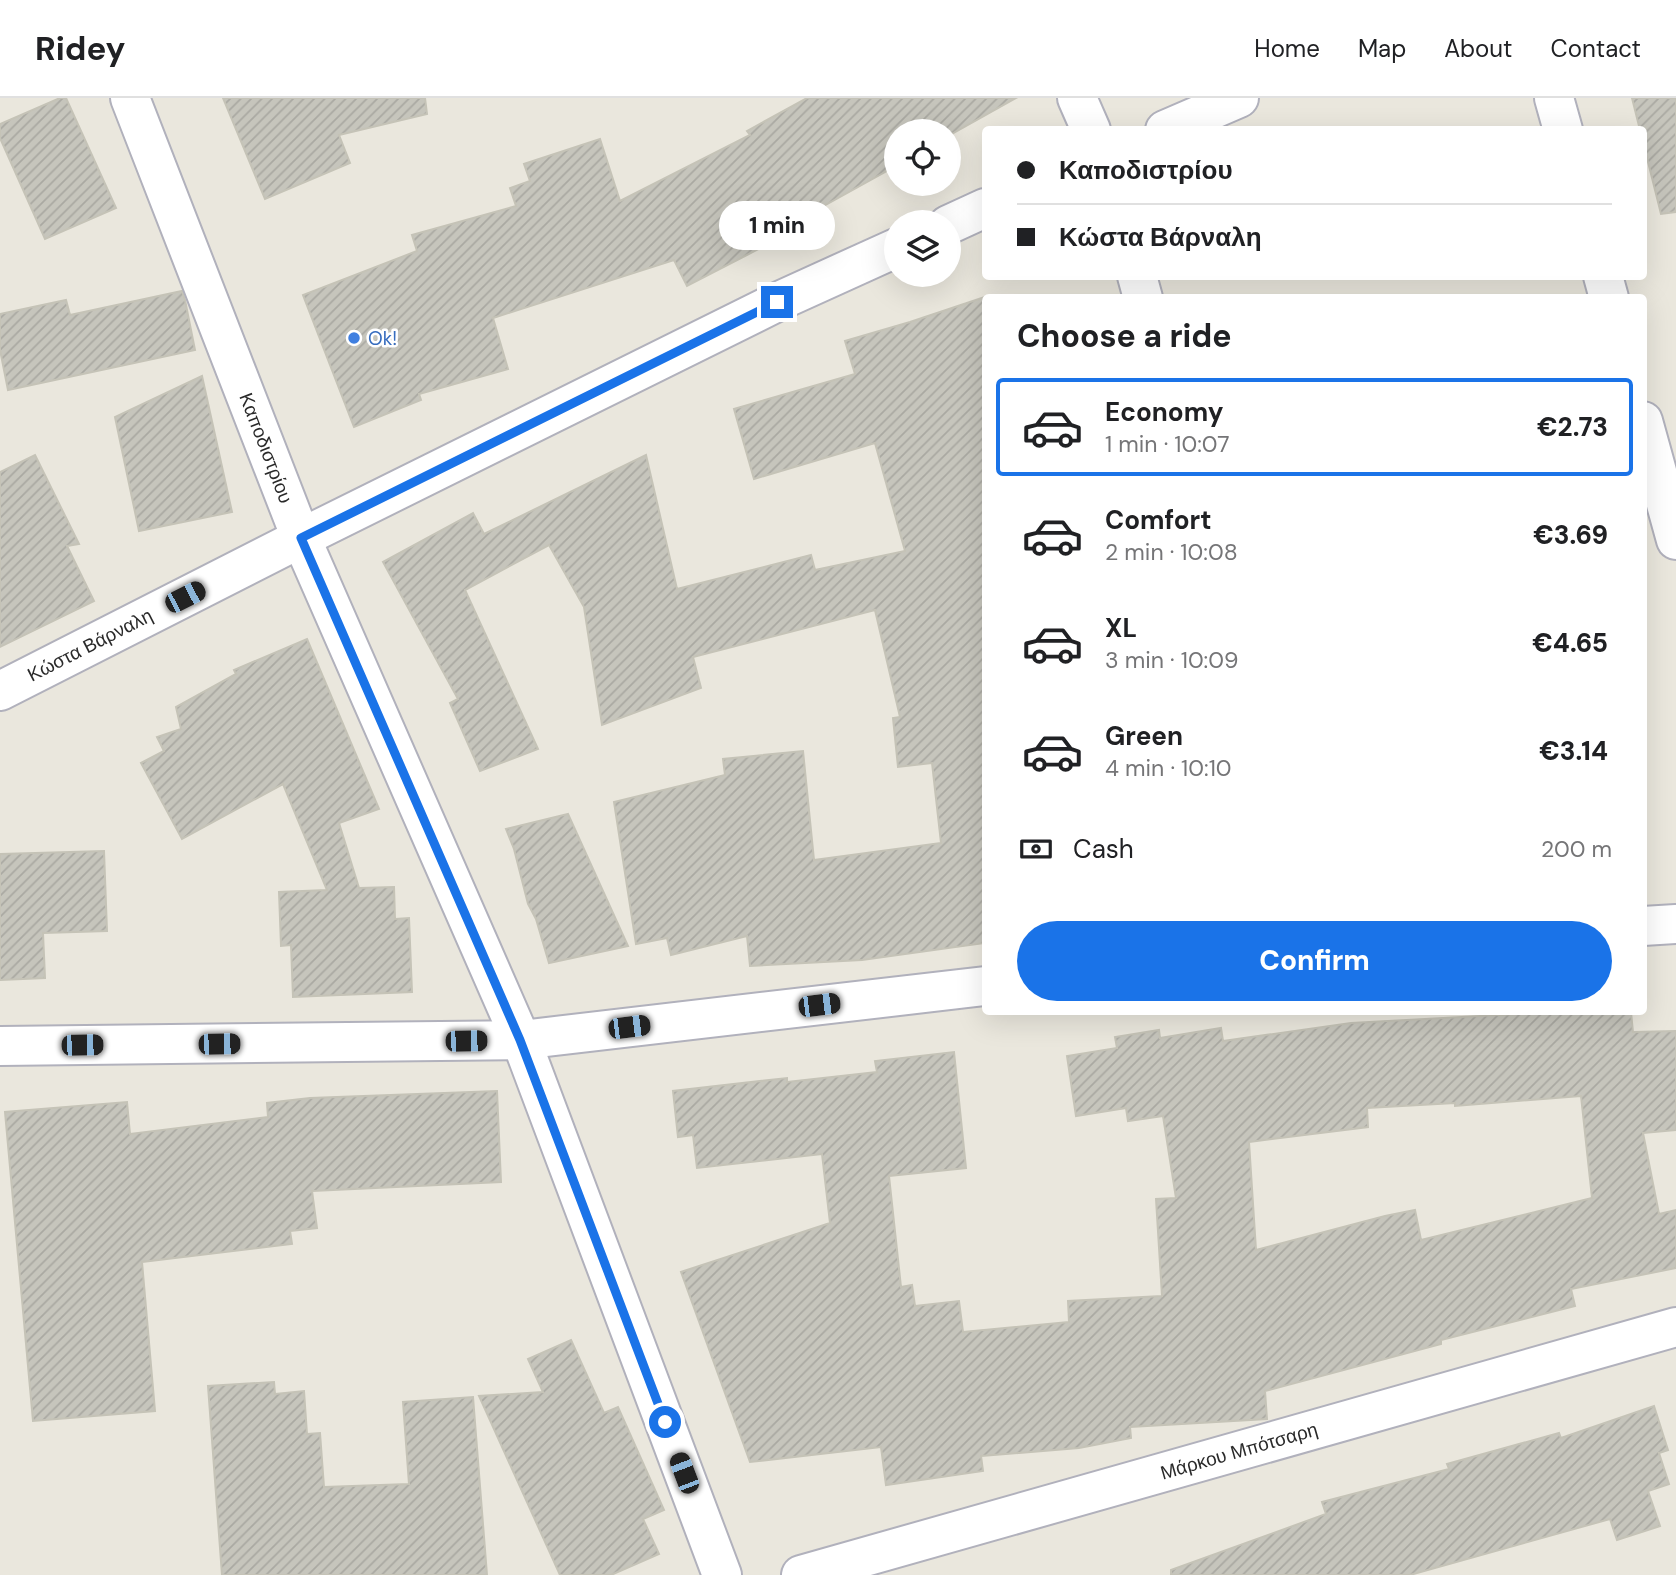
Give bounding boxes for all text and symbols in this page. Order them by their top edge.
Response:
text: Ridey [35,27,125,70]
text: Home [1254,33,1320,64]
text: Map [1358,33,1406,64]
text: About [1444,33,1513,64]
text: Contact [1551,33,1641,64]
map controls [884,119,961,287]
button: locate [884,119,961,196]
text: Καποδιστρίου [1059,153,1233,187]
callout: 1 min [719,200,835,250]
text: 1 min [749,210,805,240]
button: layers [884,210,961,287]
text: Κώστα Βάρναλη [1059,220,1262,254]
route end [761,286,793,318]
text: Choose a ride [1017,315,1232,357]
place label: Ok! [368,326,397,351]
marker: Ok! [346,330,362,346]
street label: Καποδιστρίου [233,389,299,507]
text: Economy [1105,395,1223,429]
icon: car [1021,396,1084,459]
text: €2.73 [1537,410,1608,444]
text: 1 min · 10:07 [1105,429,1230,459]
text: Comfort [1105,503,1211,537]
icon: car [1021,504,1084,567]
text: €3.69 [1533,518,1608,552]
text: 2 min · 10:08 [1105,537,1238,567]
car [162,578,209,616]
street label: Κώστα Βάρναλη [23,603,157,687]
text: XL [1105,611,1137,645]
icon: car [1021,612,1084,675]
text: €4.65 [1532,626,1608,660]
text: 3 min · 10:09 [1105,645,1238,675]
text: Green [1105,719,1183,753]
icon: car [1021,720,1084,783]
text: €3.14 [1539,734,1608,768]
text: 4 min · 10:10 [1105,753,1232,783]
icon: cash [1017,830,1055,868]
text: Cash [1073,832,1134,866]
text: 200 m [1541,834,1612,864]
button: Confirm [1017,921,1612,1001]
car [797,992,842,1018]
car [607,1014,652,1040]
car [445,1030,488,1052]
car [198,1033,241,1055]
car [61,1034,104,1056]
route start [649,1406,681,1438]
street label: Μάρκου Μπότσαρη [1157,1417,1321,1485]
car [667,1450,702,1496]

